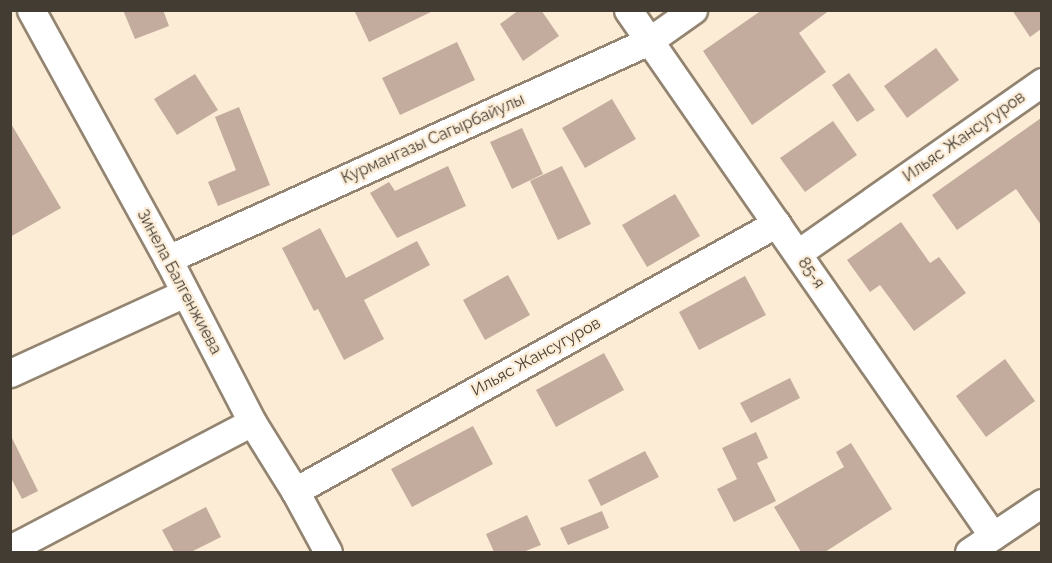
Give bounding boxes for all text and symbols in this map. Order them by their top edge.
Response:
street label: Ильяс Жансугуров [899,88,1029,186]
street label: Курмангазы Сагырбайулы [338,90,528,188]
street label: Зинела Балгенжиева [133,206,225,358]
street label: 85-я [794,254,828,292]
street label: Ильяс Жансугуров [468,314,604,400]

